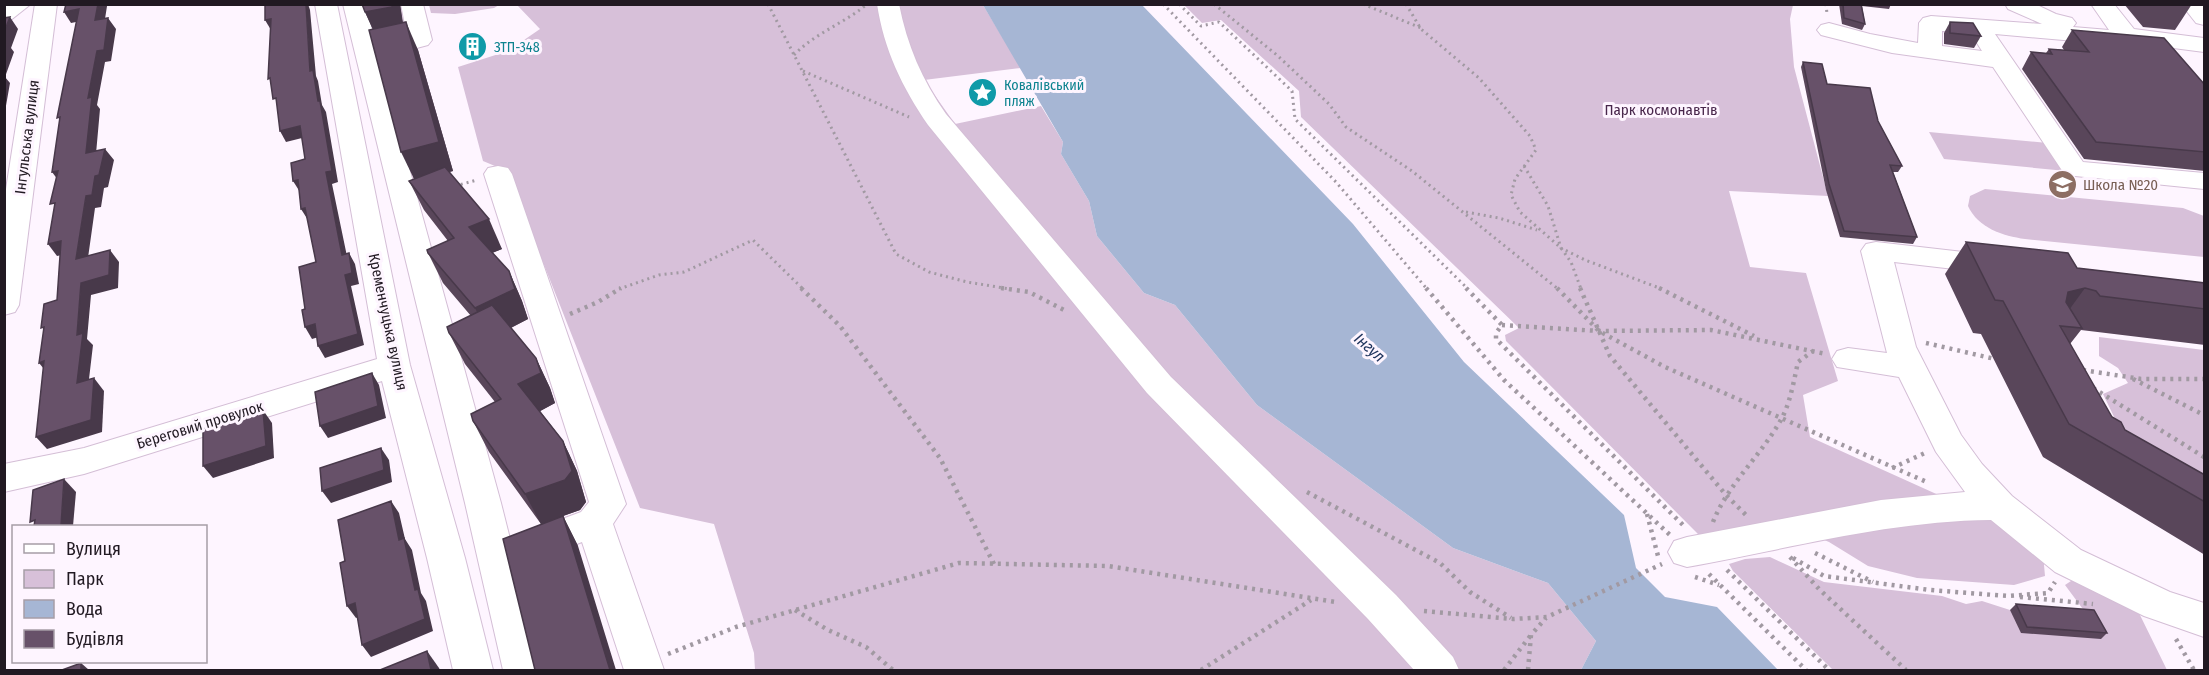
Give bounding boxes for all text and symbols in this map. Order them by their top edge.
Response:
building icon: ЗТП-348 [457,31,489,63]
place label: ЗТП-348 [494,39,540,56]
place icon: Ковалівський пляж [967,77,999,109]
place label: Ковалівський пляж [1004,77,1084,110]
street label: Інгульська вулиця [11,79,43,195]
park label: Парк космонавтів [1604,101,1718,119]
school or university icon: Школа №20 [2046,169,2078,201]
place label: Школа №20 [2083,176,2158,194]
street label: Кременчуцька вулиця [365,252,411,392]
water label: Інгул [1350,329,1389,366]
street label: Береговий провулок [134,397,266,453]
legend [12,525,207,663]
text: Вулиця [66,538,121,560]
text: Парк [66,568,104,590]
text: Вода [66,598,103,620]
text: Будівля [66,628,124,650]

